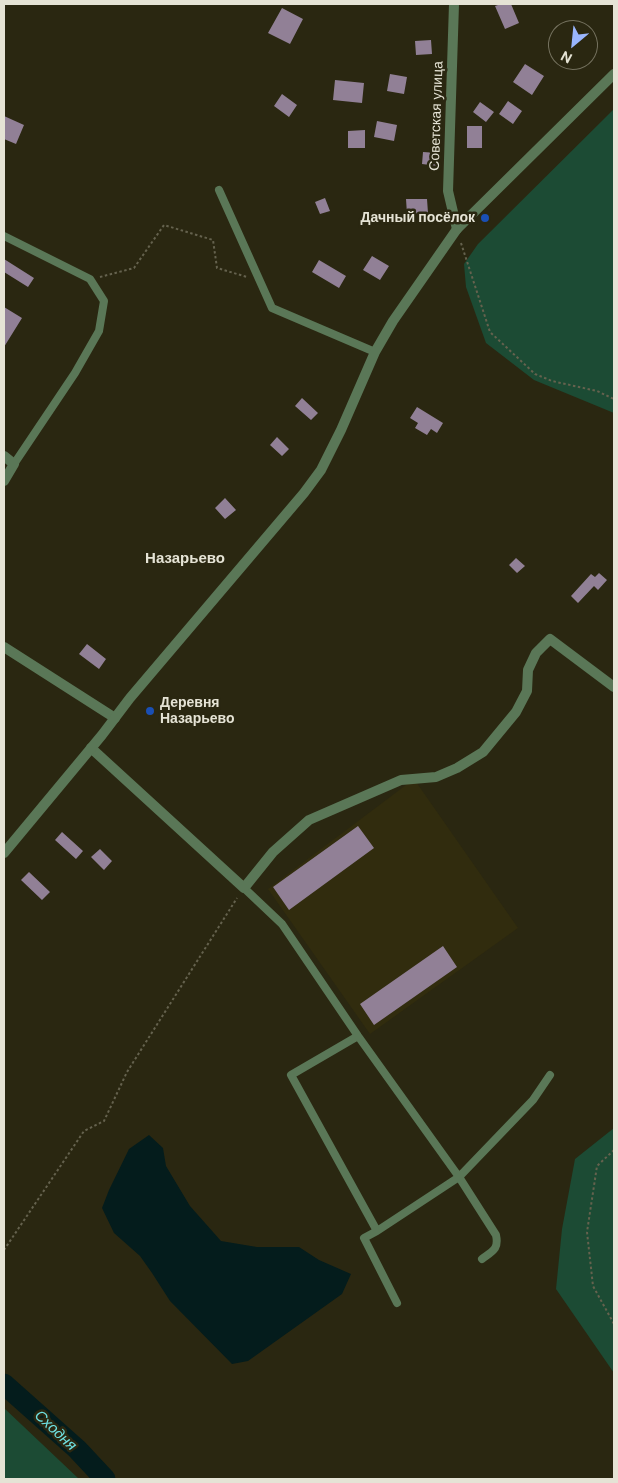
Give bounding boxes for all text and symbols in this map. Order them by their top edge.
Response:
north arrow [548,20,598,70]
text: N [558,47,575,68]
street label: Советская улица [427,61,447,171]
place label: Дачный посёлок [360,210,475,226]
marker: Дачный посёлок [479,212,491,224]
district label: Назарьево [145,550,225,568]
place label: Деревня Назарьево [160,695,235,728]
marker: Деревня Назарьево [144,705,156,717]
water label: Сходня [30,1407,80,1455]

